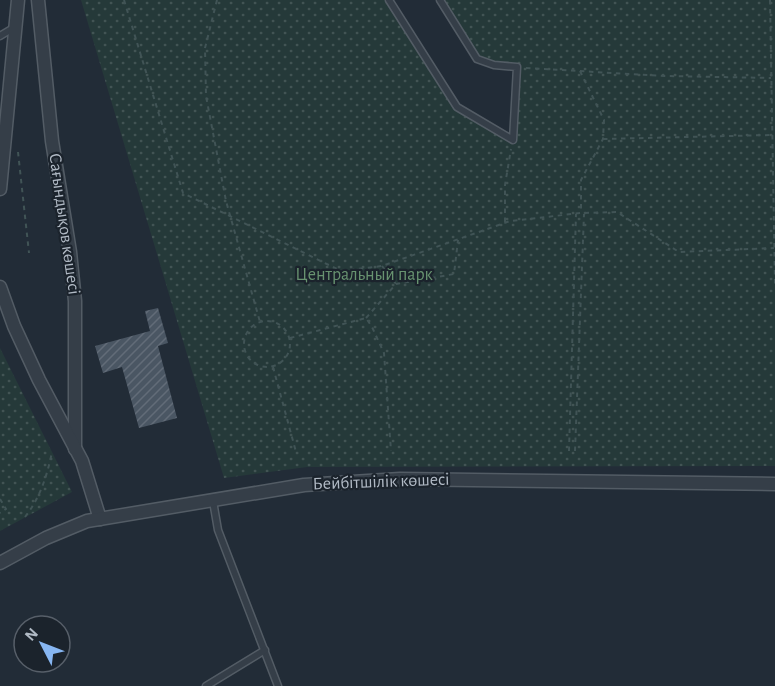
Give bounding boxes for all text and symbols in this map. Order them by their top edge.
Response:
street label: Сағындықов көшесі [45,152,83,296]
park label: Центральный парк [295,266,433,284]
street label: Бейбітшілік көшесі [312,470,450,493]
north arrow [12,614,72,674]
text: N [22,625,41,644]

